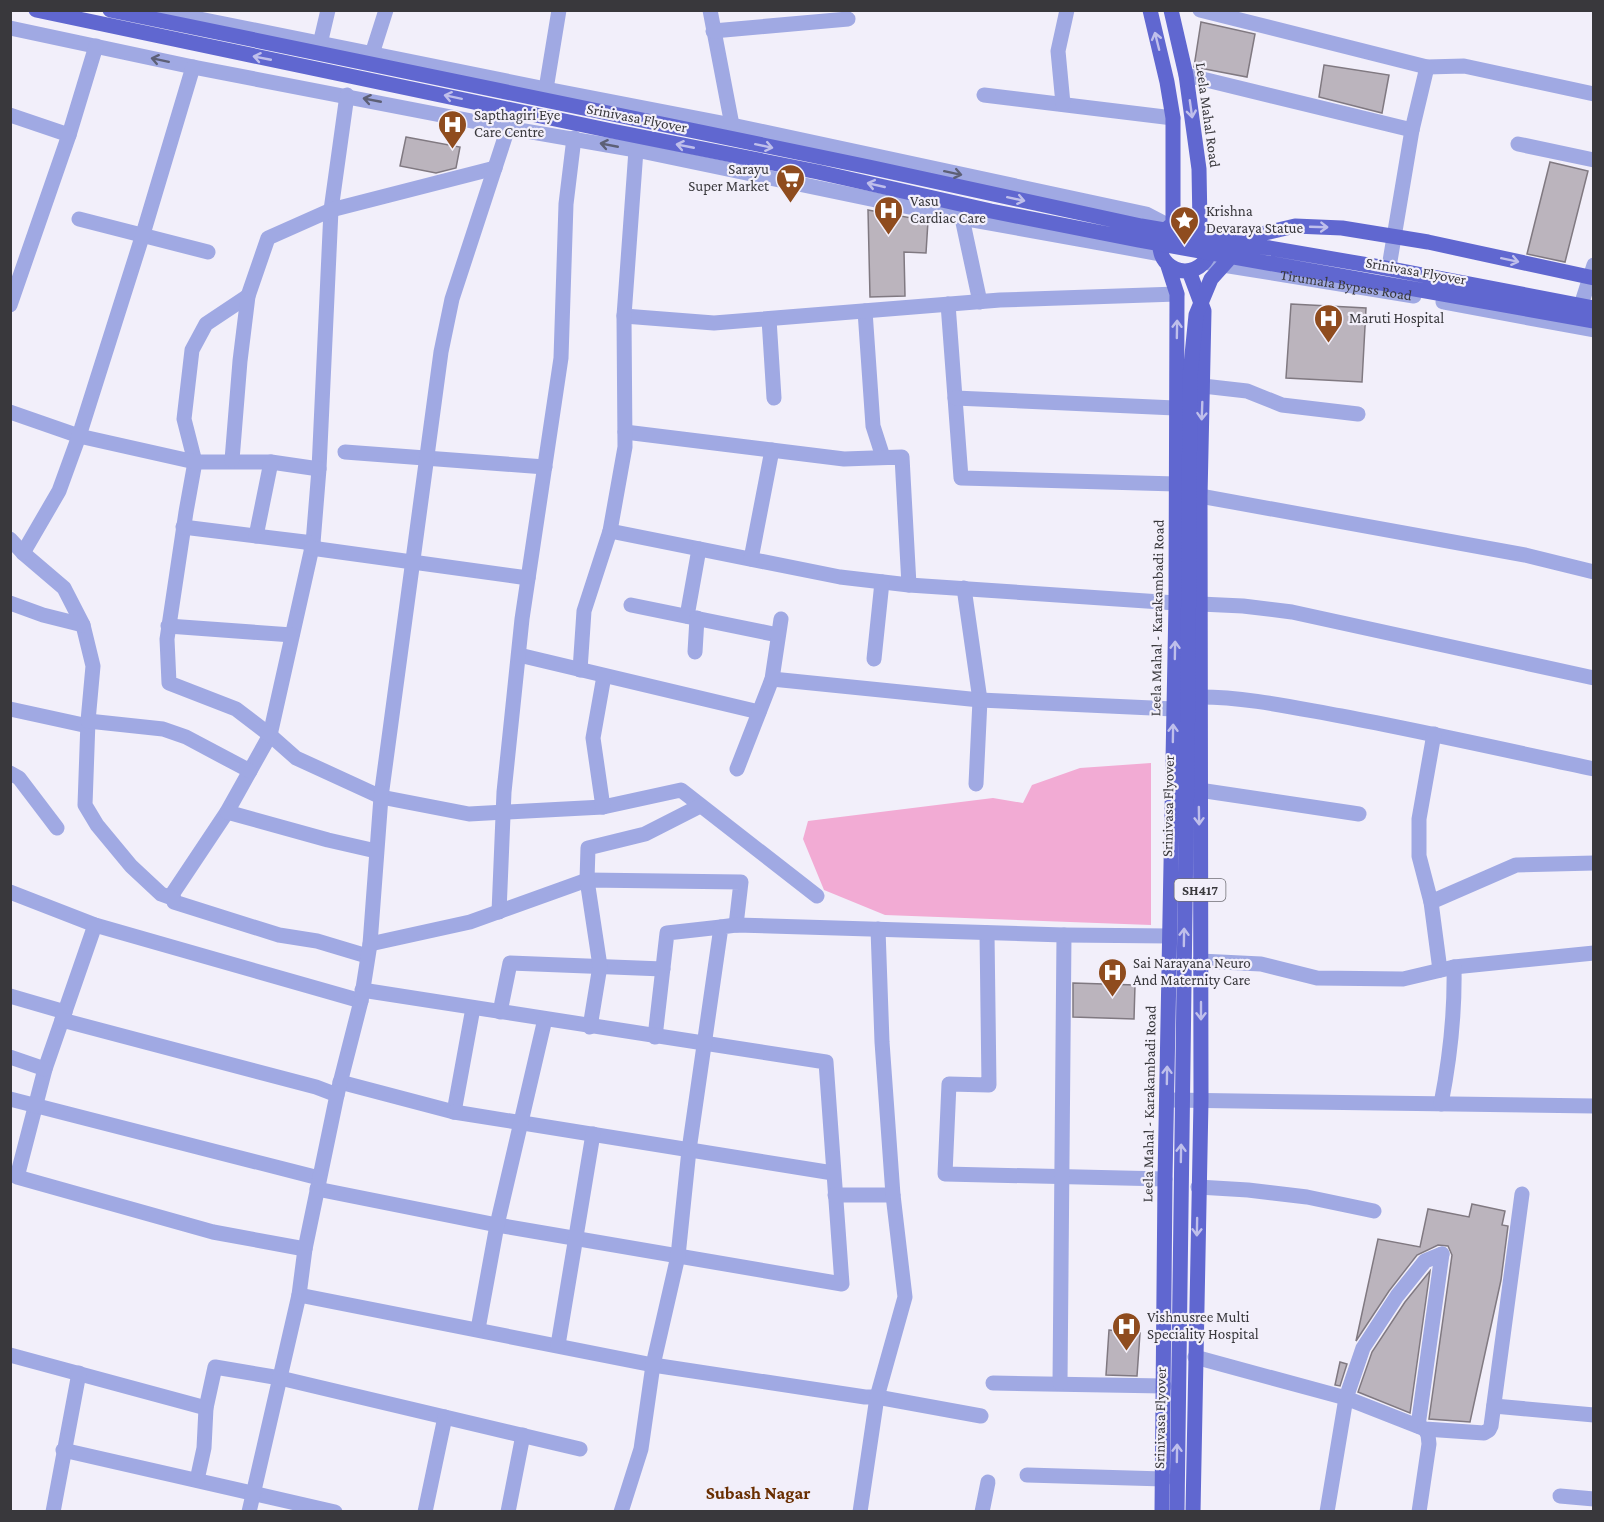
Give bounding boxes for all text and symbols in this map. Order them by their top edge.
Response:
one-way arrow [1151,32,1163,51]
one-way arrow [253,52,272,63]
one-way arrow [151,54,170,65]
street label: Leela Mahal Road [1193,61,1223,169]
one-way arrow [444,91,463,102]
one-way arrow [363,94,382,106]
one-way arrow [1185,99,1196,118]
street label: Srinivasa Flyover [585,100,689,137]
place label: Sapthagiri Eye Care Centre [474,107,561,140]
hospital icon: Sapthagiri Eye Care Centre [437,108,469,150]
one-way arrow [600,139,619,150]
one-way arrow [676,140,695,151]
one-way arrow [754,140,773,152]
place label: Sarayu Super Market [688,161,770,195]
supermarket icon: Sarayu Super Market [774,162,806,204]
one-way arrow [943,167,962,179]
one-way arrow [867,179,886,190]
place label: Vasu Cardiac Care [910,193,986,226]
hospital icon: Vasu Cardiac Care [873,194,905,236]
one-way arrow [1006,194,1026,205]
place label: Krishna Devaraya Statue [1206,203,1304,237]
place icon: Krishna Devaraya Statue [1169,204,1201,246]
one-way arrow [1308,221,1328,232]
street label: Srinivasa Flyover [1364,254,1468,289]
one-way arrow [1501,255,1520,267]
street label: Tirumala Bypass Road [1279,266,1413,304]
hospital icon: Maruti Hospital [1312,302,1344,344]
place label: Maruti Hospital [1349,310,1444,327]
one-way arrow [1171,320,1182,340]
one-way arrow [1197,400,1208,420]
street label: Leela Mahal - Karakambadi Road [1147,519,1167,717]
one-way arrow [1169,641,1181,661]
one-way arrow [1167,724,1179,744]
street label: Srinivasa Flyover [1159,754,1178,857]
one-way arrow [1193,805,1205,825]
road number: SH417 [1174,879,1226,901]
one-way arrow [1179,928,1190,948]
place label: Sai Narayana Neuro And Maternity Care [1133,955,1251,989]
hospital icon: Sai Narayana Neuro And Maternity Care [1096,956,1128,998]
one-way arrow [1195,1000,1207,1020]
street label: Leela Mahal - Karakambadi Road [1139,1005,1159,1203]
one-way arrow [1161,1066,1173,1086]
one-way arrow [1175,1144,1186,1164]
one-way arrow [1191,1216,1203,1236]
place label: Vishnusree Multi Speciality Hospital [1147,1309,1259,1343]
hospital icon: Vishnusree Multi Speciality Hospital [1110,1310,1142,1352]
street label: Srinivasa Flyover [1151,1366,1170,1469]
one-way arrow [1172,1444,1183,1464]
district label: Subash Nagar [706,1483,810,1503]

